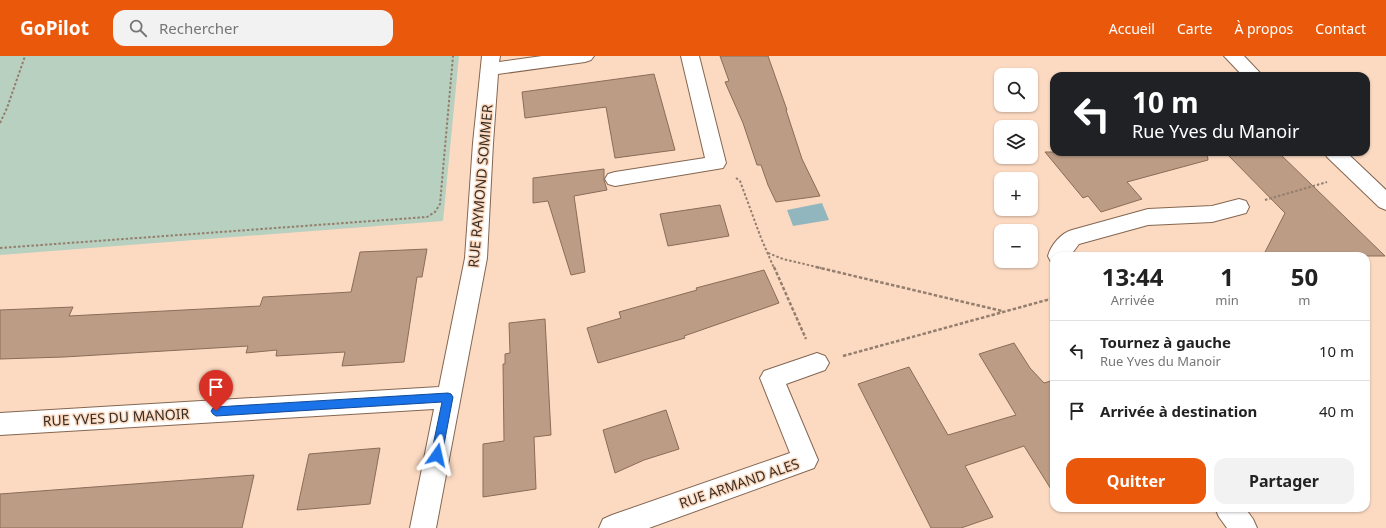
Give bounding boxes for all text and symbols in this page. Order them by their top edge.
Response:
search box [113,10,393,46]
text: GoPilot [20,15,89,41]
icon: search [127,17,149,39]
text: Rechercher [159,18,239,38]
text: Accueil [1109,19,1155,38]
text: Carte [1177,19,1212,38]
text: À propos [1234,19,1293,38]
text: Contact [1315,19,1366,38]
map controls [994,68,1038,268]
button: search [994,68,1038,112]
text: 10 m [1132,83,1199,121]
icon: left [1066,88,1118,140]
street label: RUE RAYMOND SOMMER [463,103,497,268]
text: Rue Yves du Manoir [1132,119,1299,143]
button: layers [994,120,1038,164]
button: + [994,172,1038,216]
button: − [994,224,1038,268]
text: 13:44 [1102,260,1163,293]
text: 1 [1220,260,1234,293]
text: 50 [1291,260,1318,293]
text: Arrivée [1111,291,1154,309]
text: min [1215,291,1239,309]
text: m [1298,291,1311,309]
text: Tournez à gauche [1100,332,1231,352]
icon: left [1066,340,1088,362]
text: 10 m [1319,341,1354,361]
text: Rue Yves du Manoir [1100,352,1221,370]
pin [199,370,233,411]
icon: arrive [205,376,227,398]
icon: arrive [1066,400,1088,422]
text: Arrivée à destination [1100,401,1257,421]
text: 40 m [1319,401,1354,421]
street label: RUE YVES DU MANOIR [42,404,190,430]
position arrow [416,434,458,476]
street label: RUE ARMAND ALES [676,453,802,512]
button: Quitter [1066,458,1206,504]
button: Partager [1214,458,1354,504]

